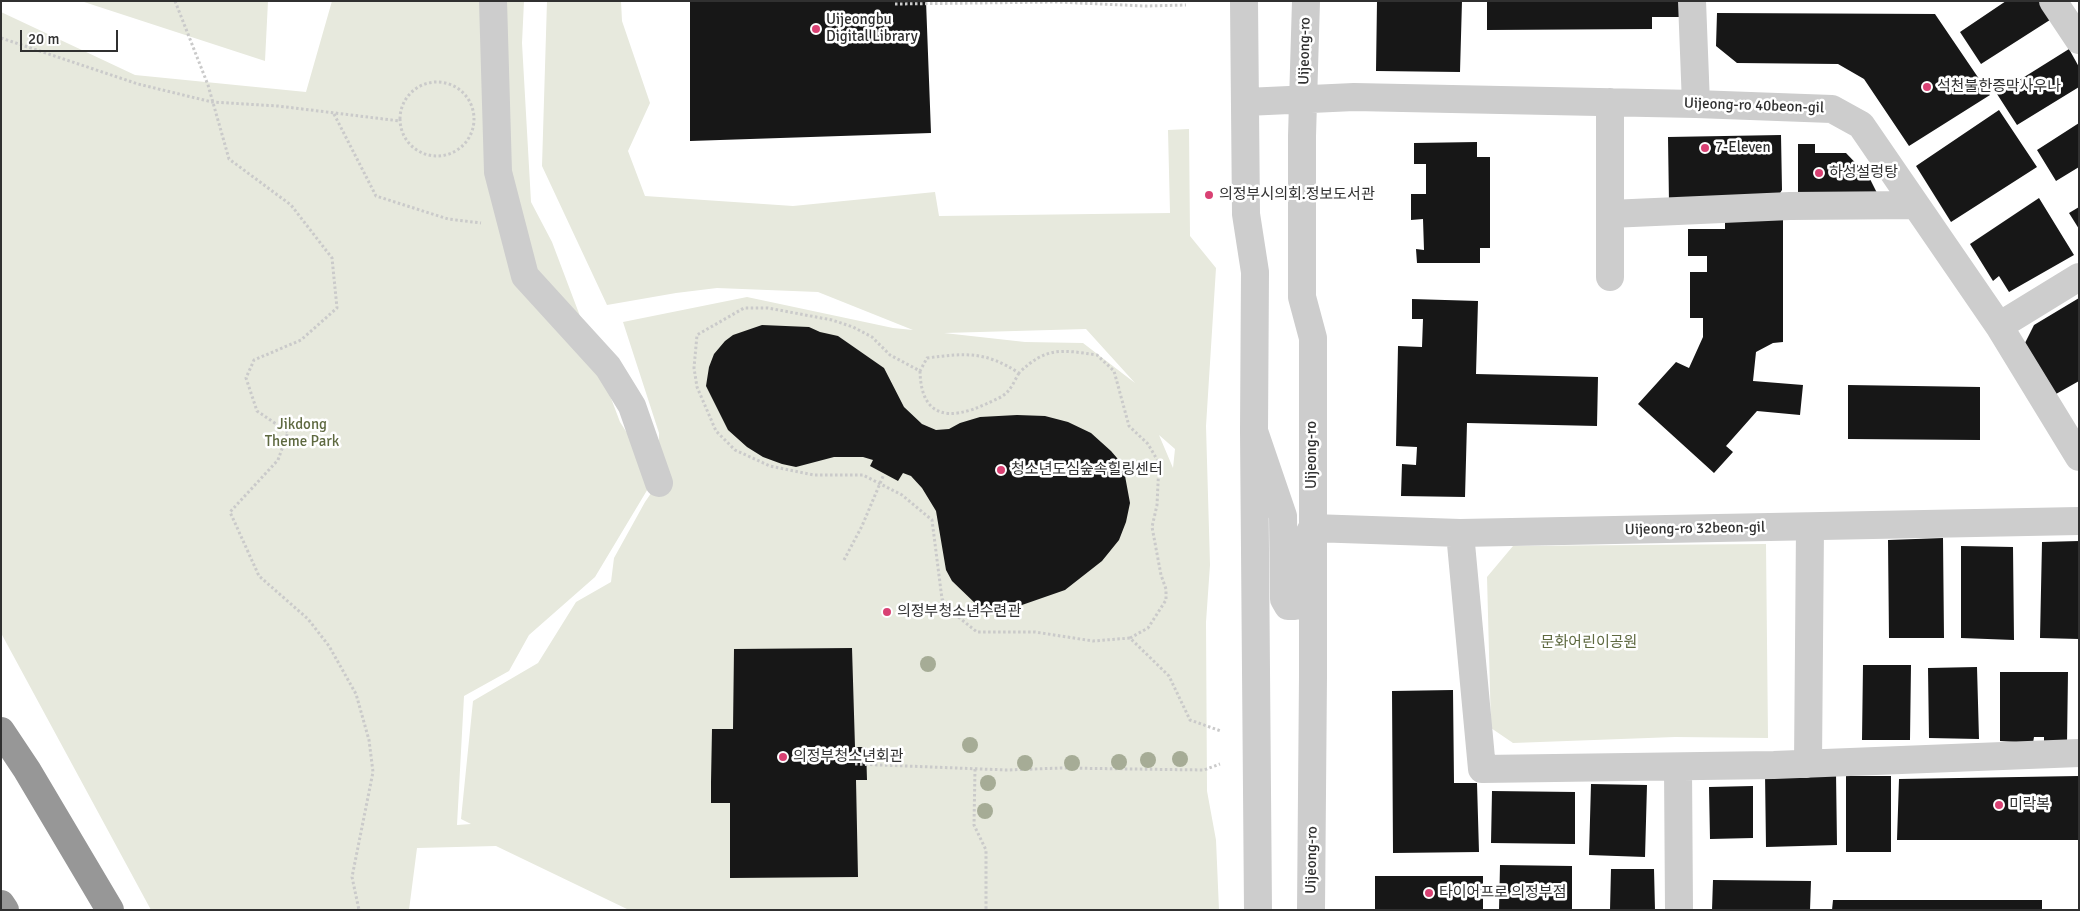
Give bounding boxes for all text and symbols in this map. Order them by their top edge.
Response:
place label: Uijeongbu Digital Library [826,11,918,46]
street label: Uijeong-ro [1295,17,1315,85]
scale bar [22,20,120,52]
marker: Uijeongbu Digital Library [810,23,822,35]
text: 20 m [28,30,59,48]
place label: 석천불한증막사우나 [1937,78,2061,96]
marker: 석천불한증막사우나 [1921,81,1933,93]
street label: Uijeong-ro 40beon-gil [1684,95,1824,117]
place label: 7-Eleven [1715,139,1771,157]
marker: 7-Eleven [1699,142,1711,154]
place label: 하성설렁탕 [1829,164,1898,182]
marker: 하성설렁탕 [1813,167,1825,179]
place label: 의정부시의회.정보도서관 [1219,186,1375,204]
marker: 의정부시의회.정보도서관 [1203,189,1215,201]
park label: Jikdong Theme Park [265,416,339,451]
street label: Uijeong-ro [1303,421,1321,489]
place label: 청소년도심숲속힐링센터 [1011,461,1163,479]
marker: 청소년도심숲속힐링센터 [995,464,1007,476]
street label: Uijeong-ro 32beon-gil [1625,519,1765,539]
place label: 의정부청소년수련관 [897,603,1021,621]
marker: 의정부청소년수련관 [881,606,893,618]
park label: 문화어린이공원 [1541,634,1637,652]
place label: 의정부청소년회관 [793,748,903,766]
marker: 의정부청소년회관 [777,751,789,763]
place label: 미락복 [2009,796,2050,814]
marker: 미락복 [1993,799,2005,811]
street label: Uijeong-ro [1302,826,1322,894]
place label: 타이어프로 의정부점 [1439,884,1566,902]
marker: 타이어프로 의정부점 [1423,887,1435,899]

